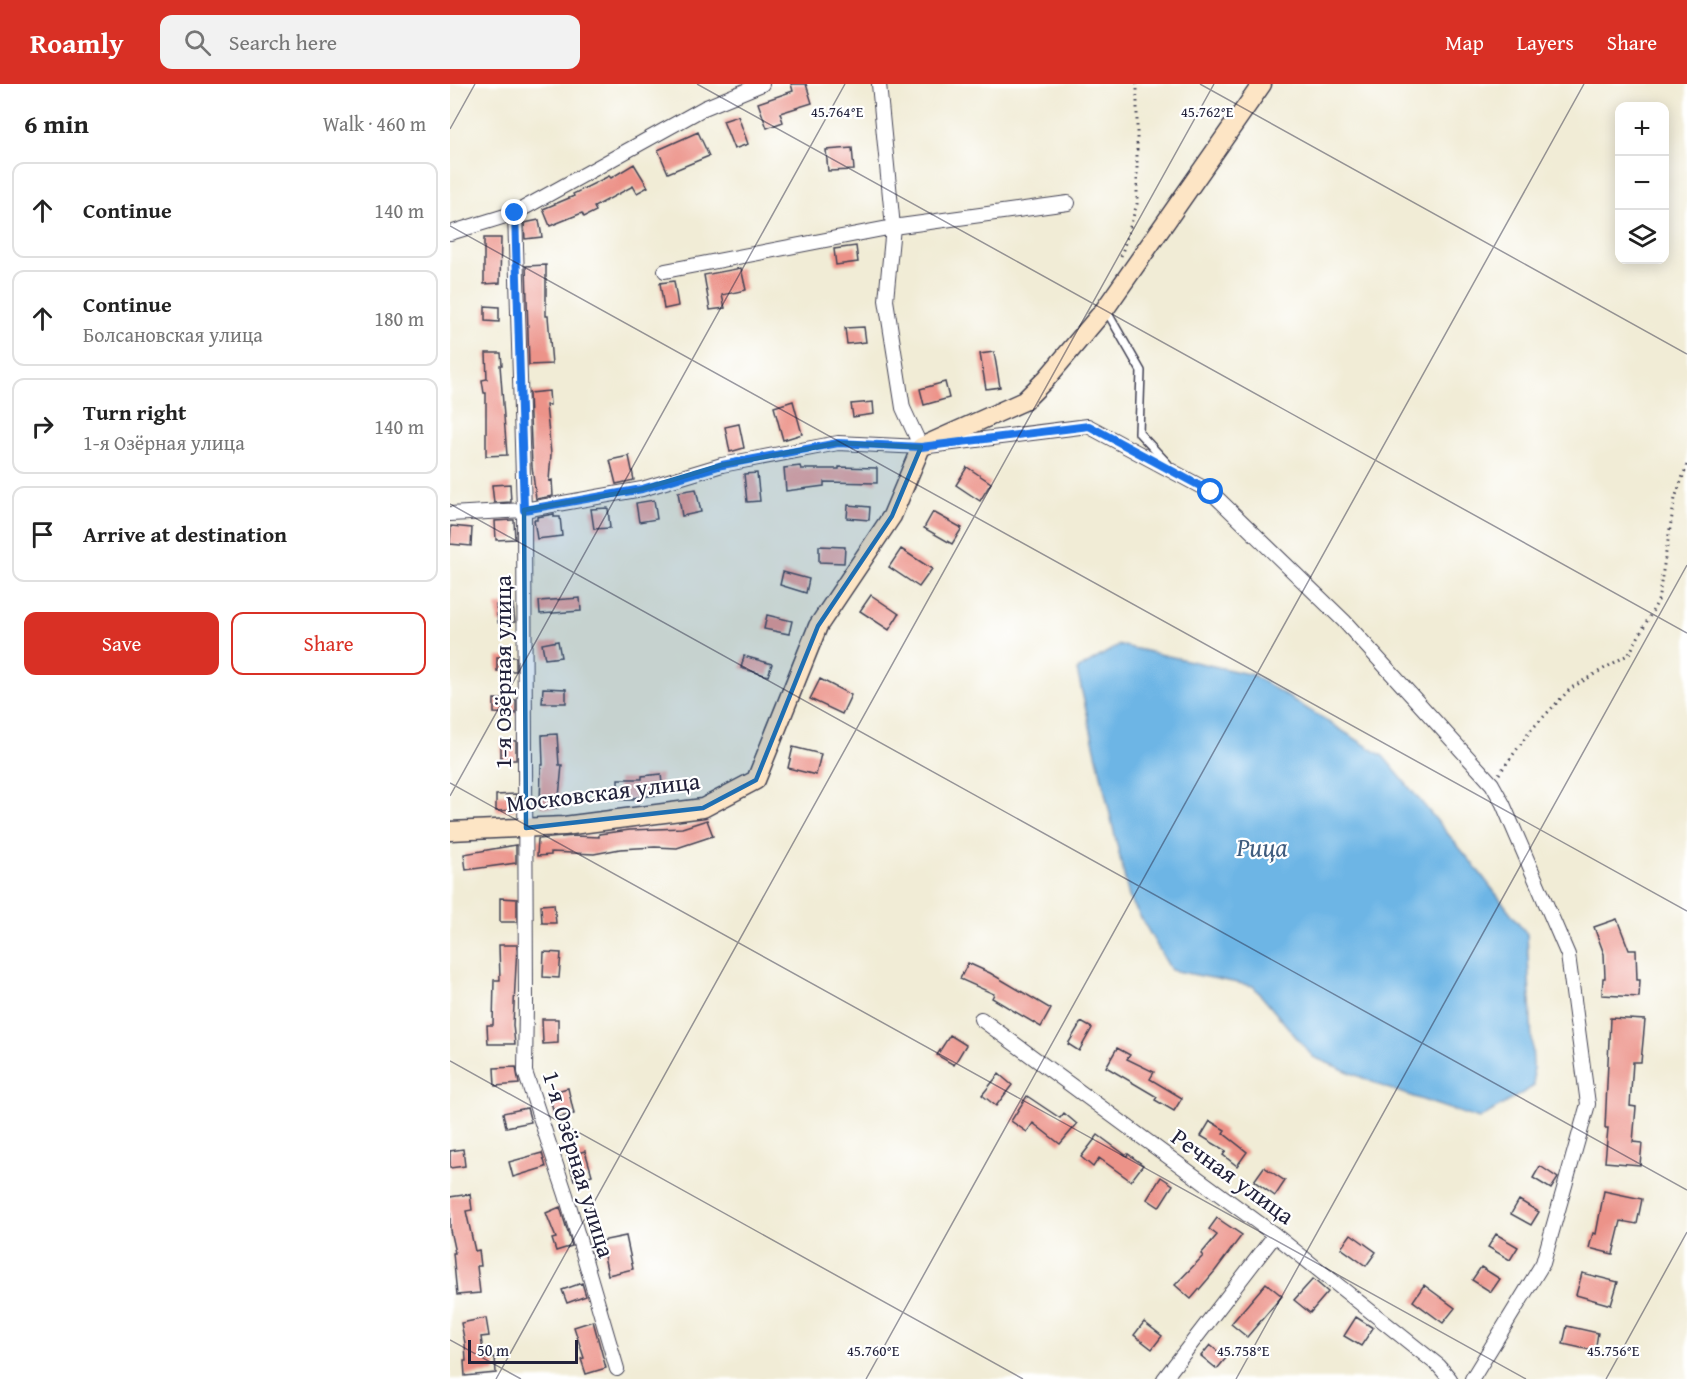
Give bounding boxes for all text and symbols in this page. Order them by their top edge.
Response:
search box [160,15,580,69]
text: Roamly [30,22,124,63]
icon: search [181,26,214,59]
text: Search here [229,26,337,58]
text: Map [1445,27,1484,58]
text: Layers [1517,27,1574,58]
text: Share [1607,27,1657,58]
text: 45.764°E [811,101,864,122]
text: 45.762°E [1181,101,1234,122]
map controls [1615,102,1669,264]
button: + [1615,102,1669,156]
text: 6 min [24,104,89,143]
text: Walk · 460 m [323,109,426,138]
button: − [1615,156,1669,210]
icon: ahead [26,194,59,227]
text: Continue [83,194,172,226]
text: 140 m [374,196,424,225]
route end [501,199,527,225]
button: layers [1615,210,1669,264]
text: Continue [83,288,172,320]
icon: ahead [26,302,59,335]
text: 180 m [374,304,424,333]
text: Болсановская улица [83,320,263,349]
text: Turn right [83,396,186,428]
icon: right [26,410,59,443]
text: 140 m [374,412,424,441]
text: 1-я Озёрная улица [83,428,245,457]
route start [1197,478,1223,504]
icon: arrive [26,518,59,551]
text: Arrive at destination [83,518,287,550]
street label: 1-я Озёрная улица [485,574,520,769]
button: Save [24,612,219,675]
button: Share [231,612,426,675]
street label: Московская улица [504,763,703,821]
water label: Рица [1236,827,1287,866]
street label: 1-я Озёрная улица [534,1066,624,1262]
street label: Речная улица [1164,1119,1302,1233]
scale bar [468,1337,578,1364]
text: 50 m [477,1338,509,1362]
text: 45.760°E [847,1340,900,1361]
text: 45.758°E [1217,1340,1270,1361]
text: 45.756°E [1587,1340,1640,1361]

